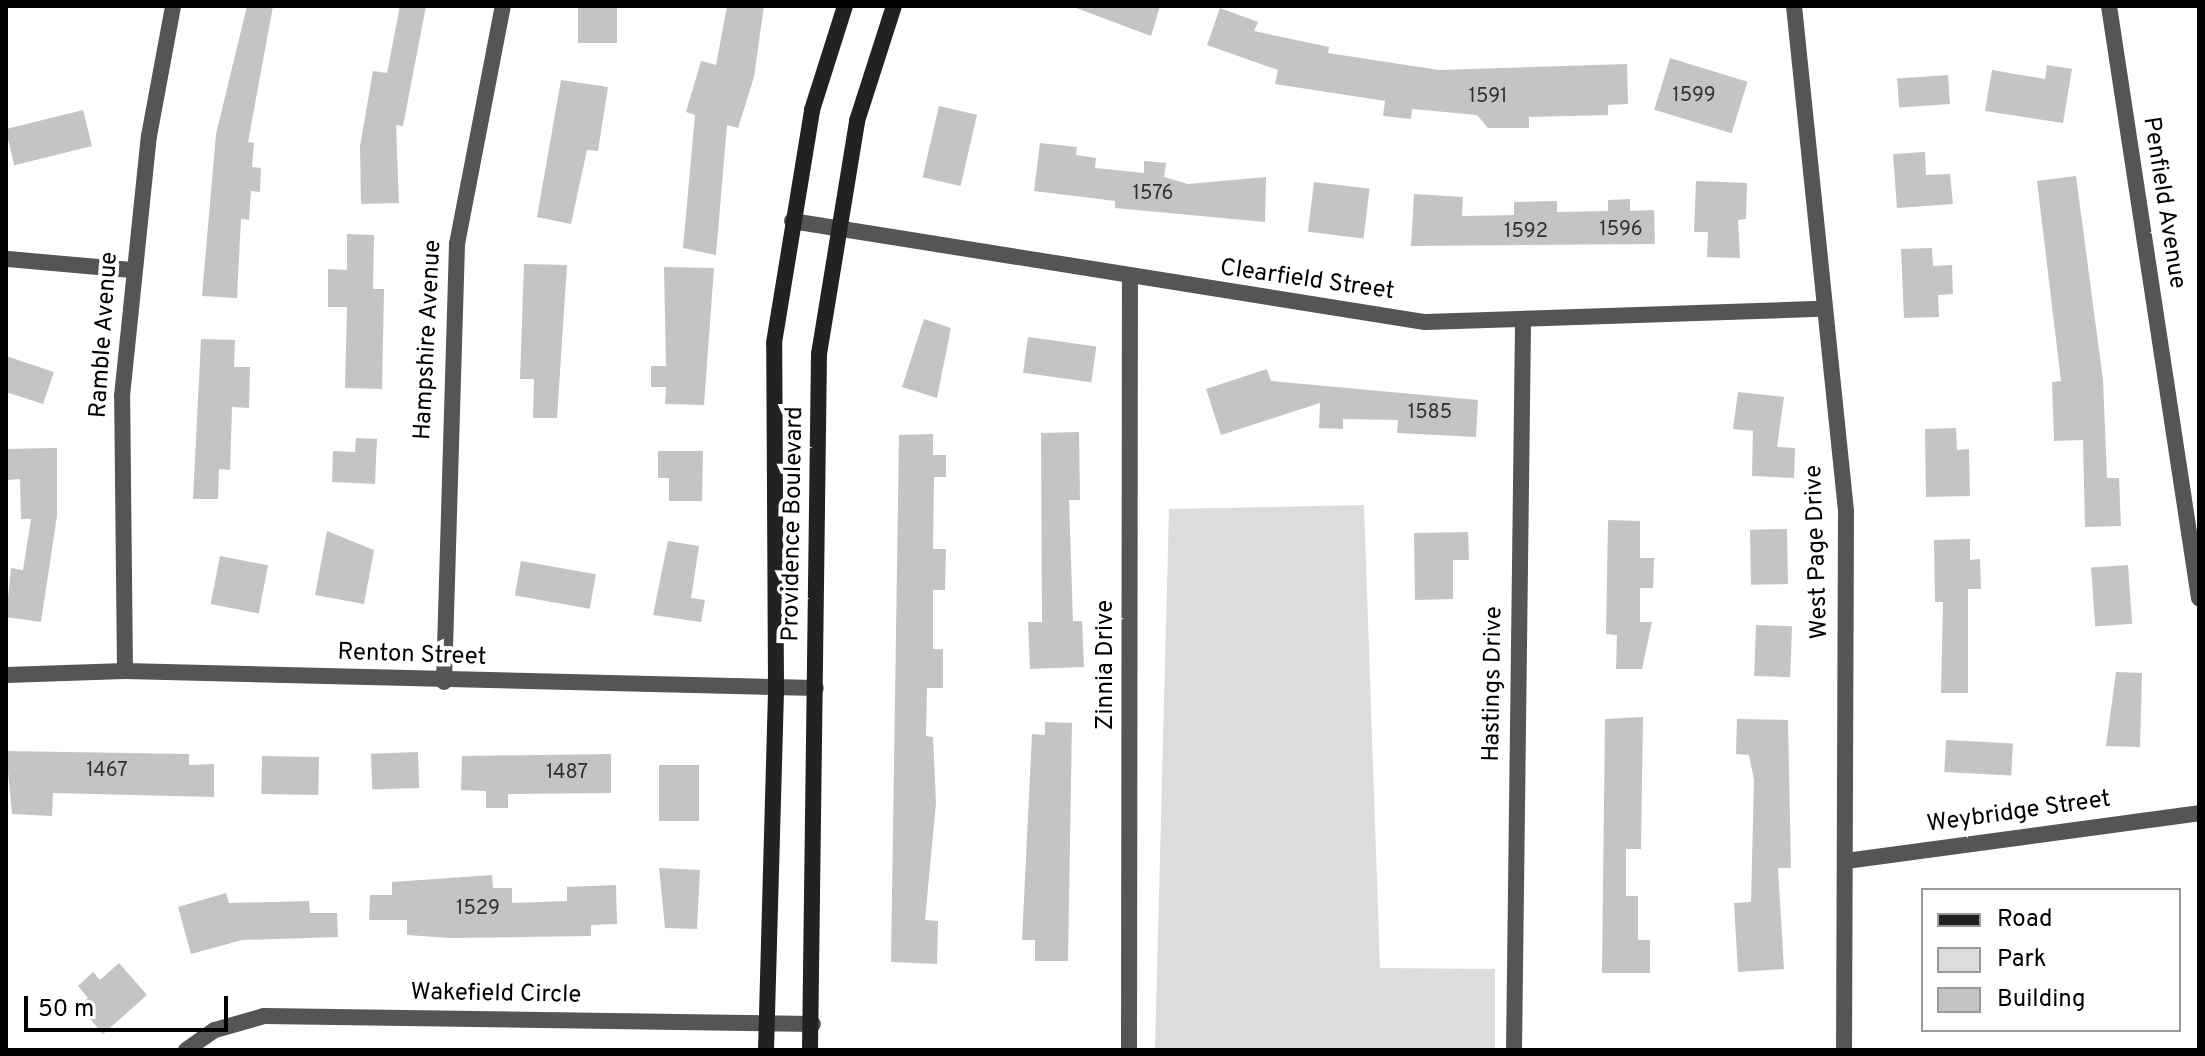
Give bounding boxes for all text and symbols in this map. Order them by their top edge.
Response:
house number: 1599 [1672,84,1716,108]
house number: 1591 [1468,85,1508,109]
street label: Penfield Avenue [2135,115,2191,291]
house number: 1576 [1132,182,1174,206]
house number: 1596 [1599,218,1643,242]
house number: 1592 [1504,220,1548,244]
street label: Hampshire Avenue [409,239,449,441]
street label: Ramble Avenue [85,250,125,420]
street label: Clearfield Street [1218,255,1396,307]
house number: 1585 [1408,401,1452,425]
street label: Providence Boulevard [778,406,810,642]
street label: West Page Drive [1801,464,1835,640]
street label: Zinnia Drive [1093,600,1121,730]
street label: Hastings Drive [1478,606,1510,762]
street label: Renton Street [337,639,487,673]
house number: 1467 [86,759,128,783]
house number: 1487 [546,761,588,785]
street label: Weybridge Street [1925,786,2113,840]
legend [1921,888,2181,1032]
house number: 1529 [456,897,500,921]
text: Road [1997,905,2053,935]
text: Park [1997,945,2047,975]
street label: Wakefield Circle [410,979,582,1011]
scale bar [28,980,232,1030]
text: Building [1997,985,2086,1015]
text: 50 m [38,995,94,1025]

